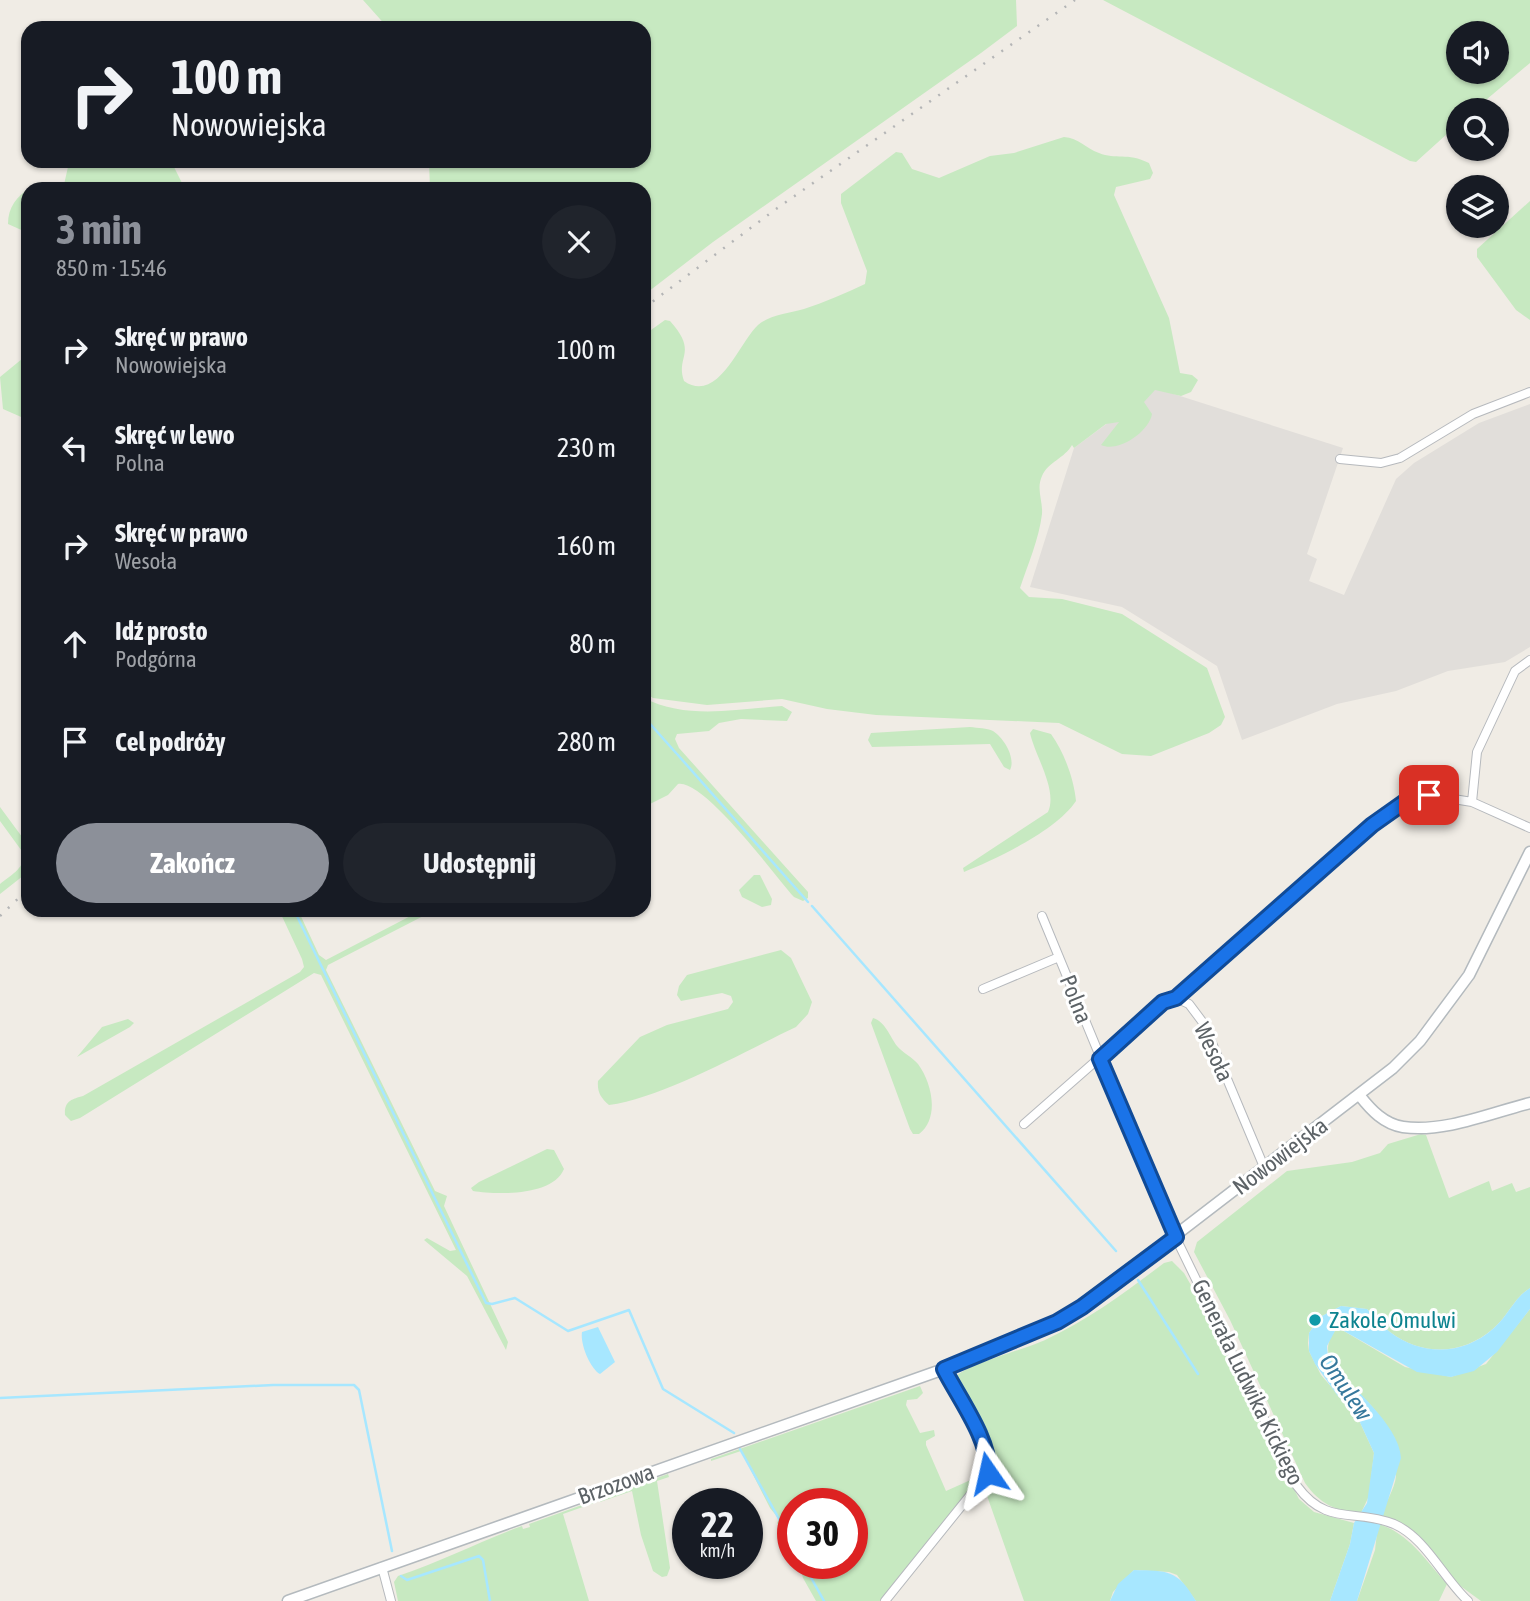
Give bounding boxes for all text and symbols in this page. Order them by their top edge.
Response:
map controls [1446,21,1509,238]
button: sound [1446,21,1509,84]
text: 100 m [171,48,282,104]
icon: right [56,49,147,140]
button: search [1446,98,1509,161]
text: Nowowiejska [171,106,327,143]
button: layers [1446,175,1509,238]
text: 3 min [56,205,142,253]
button: close [542,205,616,279]
text: 850 m · 15:46 [56,255,167,281]
text: Skręć w prawo [115,322,248,352]
icon: right [56,331,94,369]
text: 100 m [557,335,616,365]
text: Nowowiejska [115,352,227,378]
text: Skręć w lewo [115,420,235,450]
icon: left [56,429,94,467]
text: 230 m [557,433,616,463]
text: Polna [115,450,165,476]
text: Skręć w prawo [115,518,248,548]
icon: right [56,527,94,565]
text: 160 m [557,531,616,561]
text: Wesoła [115,548,177,574]
text: Idź prosto [115,616,208,646]
icon: ahead [56,625,94,663]
text: 80 m [569,629,616,659]
text: Podgórna [115,646,197,672]
icon: arrive [56,723,94,761]
text: Cel podróży [115,727,226,757]
text: 280 m [557,727,616,757]
pin [1399,765,1459,825]
icon: arrive [1410,776,1448,814]
button: Zakończ [56,823,329,903]
button: Udostępnij [343,823,616,903]
street label: Polna [1055,971,1097,1027]
street label: Wesoła [1189,1018,1239,1086]
street label: Nowowiejska [1227,1112,1333,1200]
street label: Generała Ludwika Kickiego [1187,1275,1309,1489]
place label: Zakole Omulwi [1329,1307,1456,1333]
marker: Zakole Omulwi [1307,1312,1323,1328]
water label: Omulew [1314,1349,1378,1426]
position arrow [951,1436,1025,1510]
street label: Brzozowa [574,1458,658,1510]
speed limit sign: 30 [777,1488,868,1579]
text: 22 [701,1504,734,1544]
text: km/h [700,1540,735,1561]

